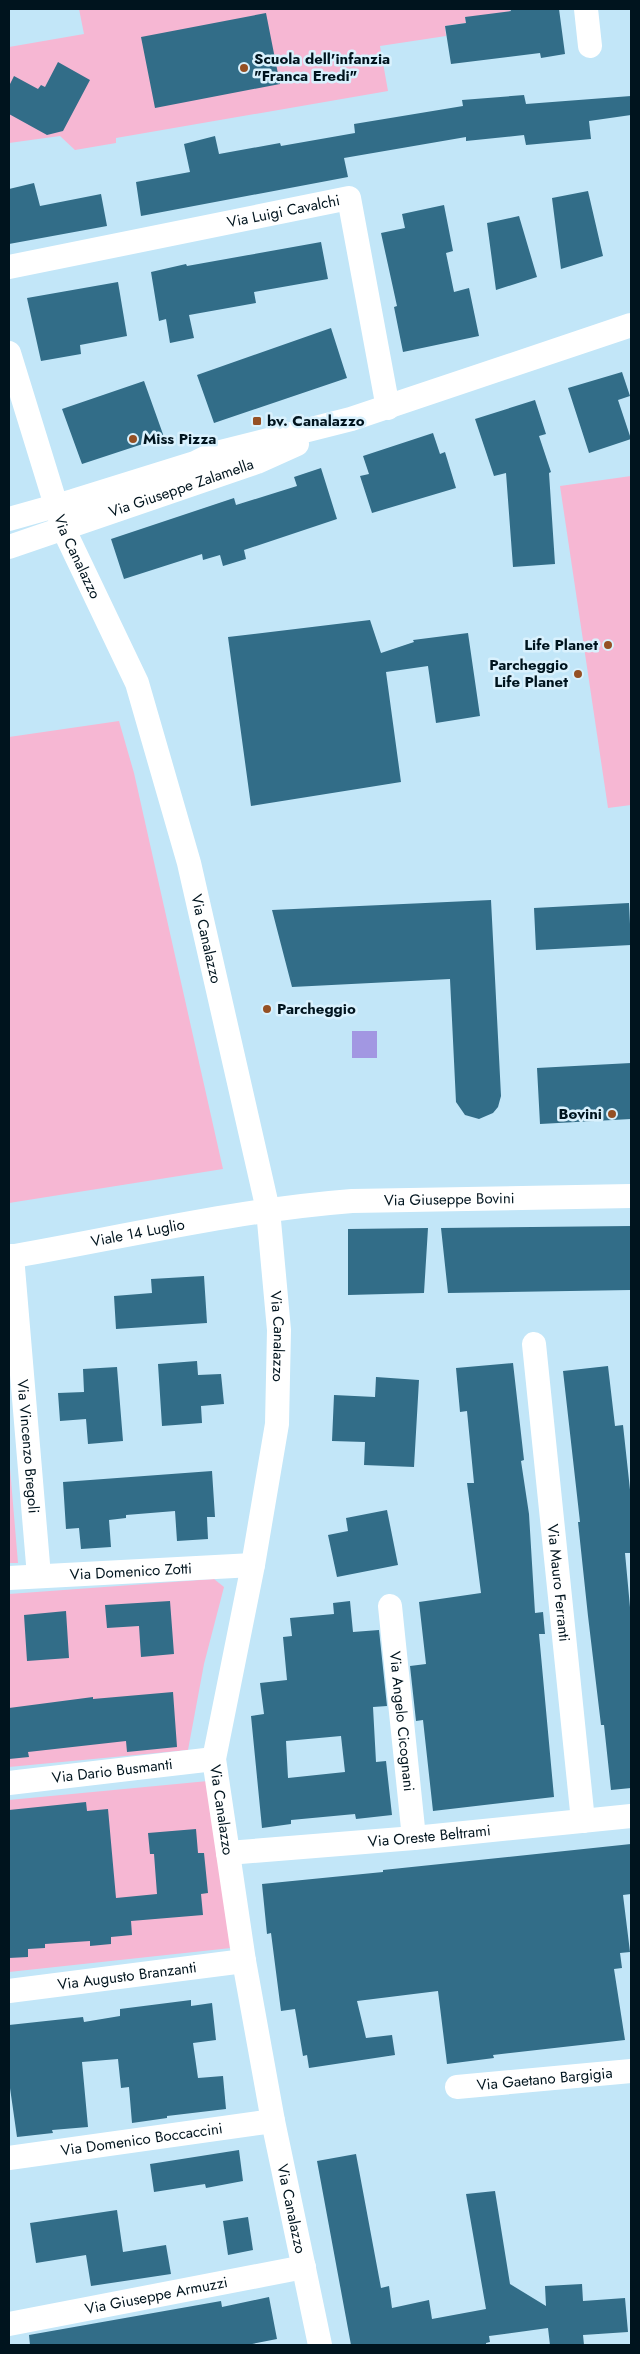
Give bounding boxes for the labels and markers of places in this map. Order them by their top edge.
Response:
place label: Scuola dell'infanzia "Franca Eredi" [254,48,390,87]
marker: Scuola dell'infanzia "Franca Eredi" [238,62,250,74]
place label: bv. Canalazzo [267,410,365,432]
marker: bv. Canalazzo [251,415,263,427]
place label: Miss Pizza [143,428,216,450]
marker: Miss Pizza [127,433,139,445]
place label: Life Planet [524,634,598,656]
marker: Life Planet [602,639,614,651]
place label: Parcheggio Life Planet [489,654,568,693]
marker: Parcheggio Life Planet [572,668,584,680]
place label: Parcheggio [277,998,356,1020]
marker: Parcheggio [261,1003,273,1015]
place label: Bovini [559,1103,602,1125]
marker: Bovini [606,1108,618,1120]

